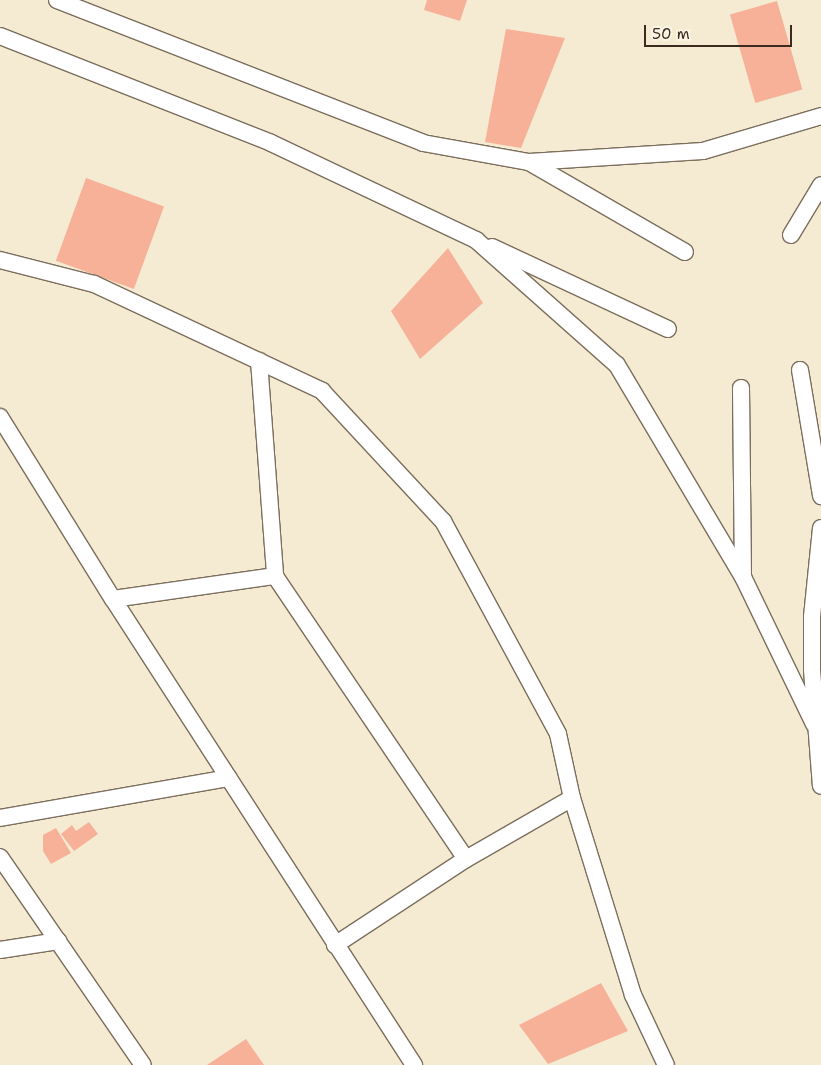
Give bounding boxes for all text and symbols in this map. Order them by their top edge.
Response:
scale bar [646,15,794,47]
text: 50 m [652,24,690,44]

